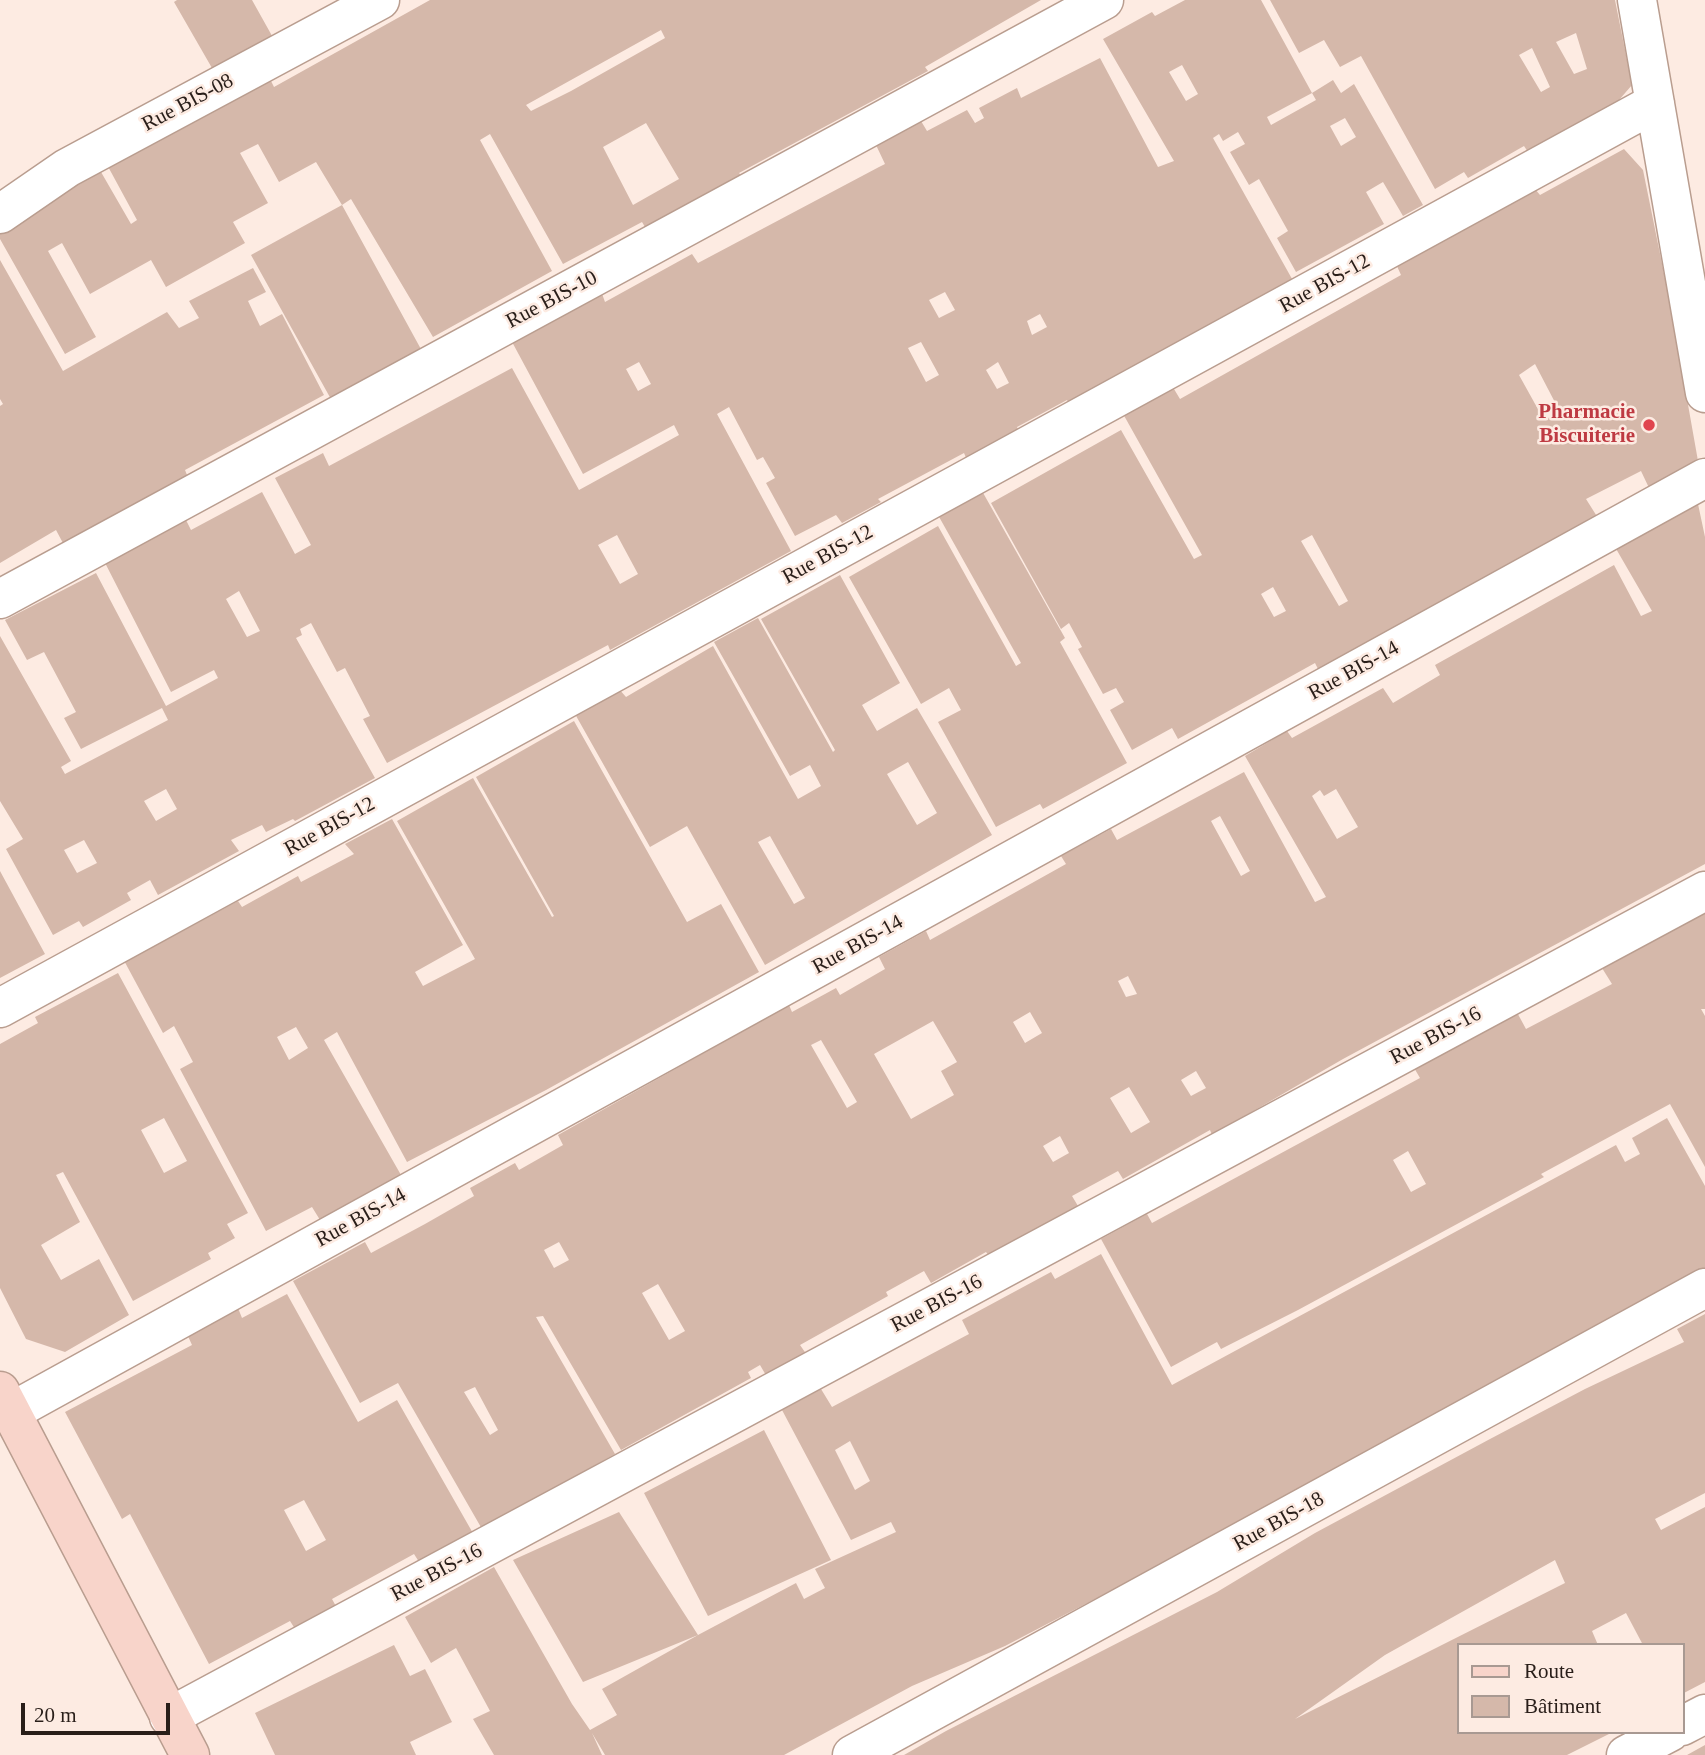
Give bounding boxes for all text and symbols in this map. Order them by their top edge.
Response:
street label: Rue BIS-08 [138,68,238,138]
street label: Rue BIS-12 [1275,249,1375,319]
street label: Rue BIS-10 [502,265,602,335]
place label: Pharmacie Biscuiterie [1538,400,1635,450]
marker: Pharmacie Biscuiterie [1641,417,1657,433]
street label: Rue BIS-12 [778,520,878,590]
street label: Rue BIS-14 [1304,636,1404,706]
street label: Rue BIS-12 [280,792,380,862]
street label: Rue BIS-14 [808,910,908,980]
street label: Rue BIS-16 [1386,1001,1486,1071]
street label: Rue BIS-14 [311,1183,411,1253]
street label: Rue BIS-16 [887,1269,987,1339]
street label: Rue BIS-18 [1229,1487,1329,1557]
street label: Rue BIS-16 [387,1538,487,1608]
legend [1456,1643,1684,1734]
text: Route [1524,1659,1574,1683]
scale bar [24,1688,173,1732]
text: Bâtiment [1524,1694,1601,1718]
text: 20 m [34,1703,77,1727]

